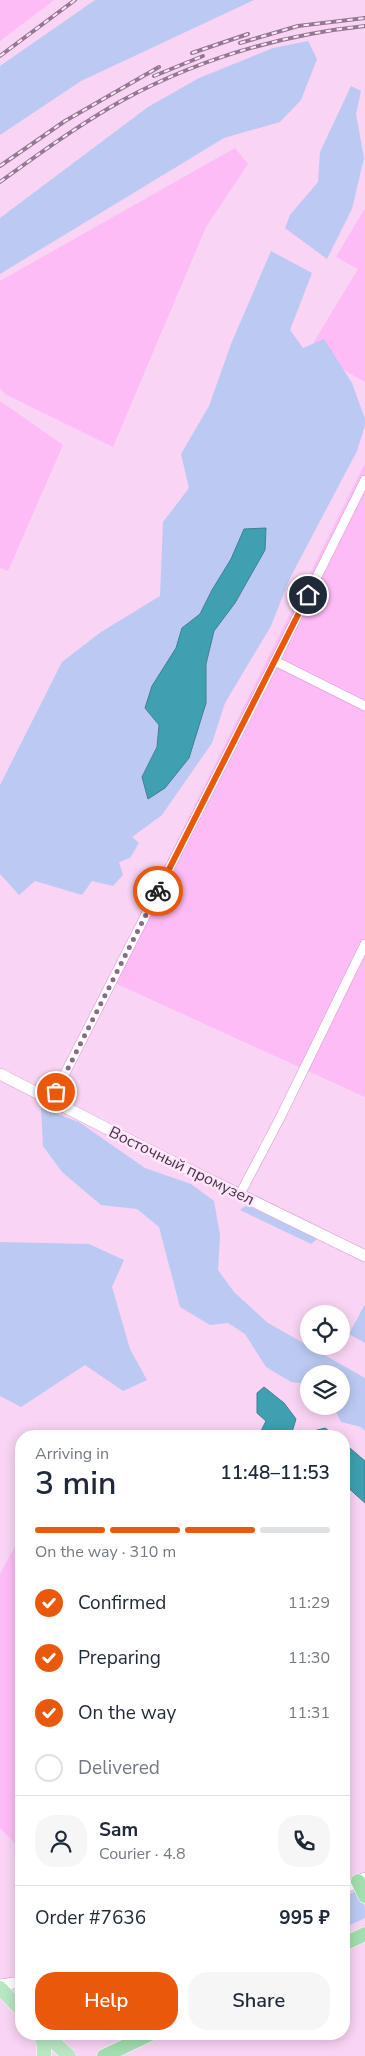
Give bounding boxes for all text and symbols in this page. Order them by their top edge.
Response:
pin [287,574,329,616]
icon: home [294,581,322,609]
courier [133,866,183,916]
icon: bike [144,877,172,905]
pin [35,1071,77,1113]
icon: bag [42,1078,70,1106]
street label: Восточный промузел [105,1121,258,1211]
map controls [300,1305,350,1415]
button: locate [300,1305,350,1355]
button: layers [300,1365,350,1415]
text: Arriving in [35,1443,109,1465]
text: 11:48–11:53 [220,1460,330,1486]
text: 3 min [35,1462,117,1505]
text: On the way · 310 m [35,1541,176,1563]
icon: check [35,1589,63,1617]
text: Confirmed [78,1590,166,1616]
text: 11:29 [288,1592,330,1614]
icon: check [35,1644,63,1672]
text: Preparing [78,1645,161,1671]
text: 11:30 [288,1647,330,1669]
icon: check [35,1699,63,1727]
text: On the way [78,1700,176,1726]
text: 11:31 [288,1702,330,1724]
text: Delivered [78,1755,160,1781]
button: person [35,1815,87,1867]
button: phone [278,1815,330,1867]
text: Sam [99,1817,138,1843]
text: Courier · 4.8 [99,1843,185,1865]
text: Order #7636 [35,1905,146,1931]
text: 995 ₽ [279,1905,330,1931]
button: Help [35,1972,178,2030]
button: Share [188,1972,330,2030]

